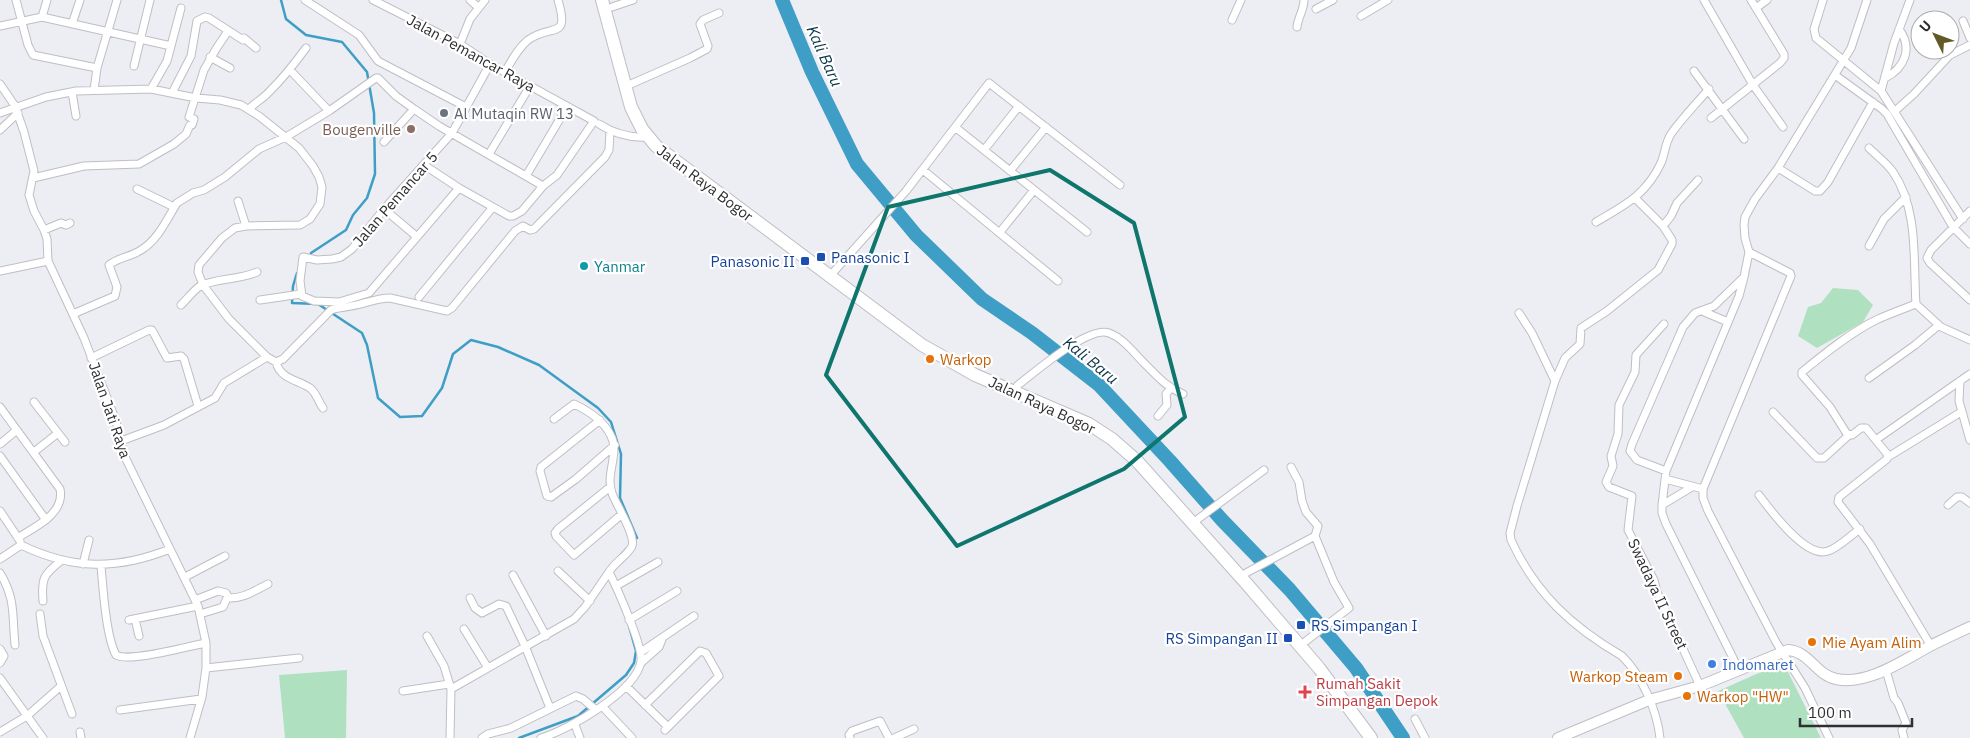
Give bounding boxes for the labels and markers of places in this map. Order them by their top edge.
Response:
place label: Al Mutaqin RW 13 [454,104,574,123]
marker: Al Mutaqin RW 13 [438,107,450,119]
place label: Bougenville [322,120,401,139]
marker: Bougenville [405,123,417,135]
place label: Panasonic I [831,248,910,267]
marker: Panasonic I [815,251,827,263]
place label: Panasonic II [710,252,795,271]
marker: Panasonic II [799,255,811,267]
place label: Yanmar [594,257,646,276]
marker: Yanmar [578,260,590,272]
place label: Warkop [940,350,991,369]
marker: Warkop [924,353,936,365]
place label: RS Simpangan I [1311,616,1418,635]
marker: RS Simpangan I [1295,619,1307,631]
place label: RS Simpangan II [1165,629,1278,648]
marker: RS Simpangan II [1282,632,1294,644]
place label: Mie Ayam Alim [1822,633,1922,652]
marker: Mie Ayam Alim [1806,636,1818,648]
place label: Indomaret [1722,655,1794,674]
marker: Indomaret [1706,658,1718,670]
place label: Warkop Steam [1570,667,1668,686]
marker: Warkop Steam [1672,670,1684,682]
place label: Rumah Sakit Simpangan Depok [1316,674,1438,710]
marker: Rumah Sakit Simpangan Depok [1298,685,1312,699]
place label: Warkop "HW" [1697,687,1789,706]
marker: Warkop "HW" [1681,690,1693,702]

